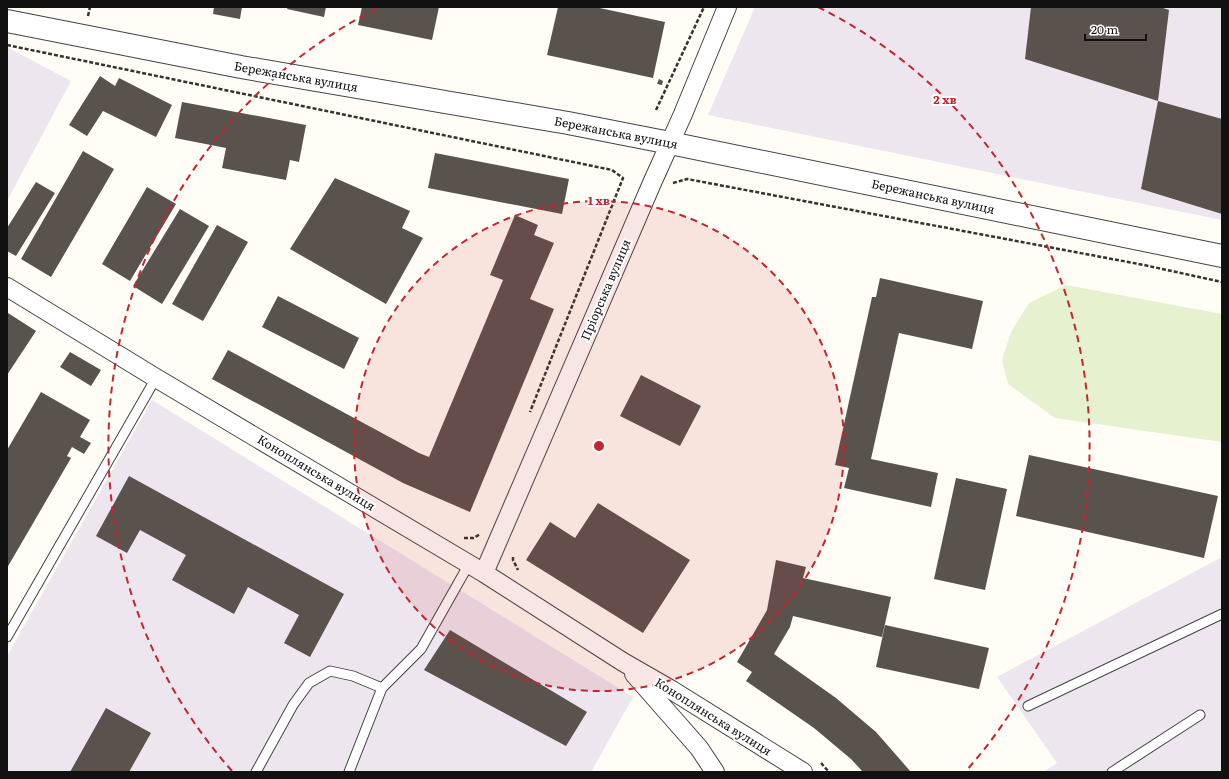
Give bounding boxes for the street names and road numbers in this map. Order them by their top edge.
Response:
street label: Бережанська вулиця [233,56,360,96]
street label: Бережанська вулиця [553,111,680,153]
street label: Бережанська вулиця [870,174,997,218]
street label: Пріорська вулиця [576,236,635,343]
street label: Коноплянська вулиця [254,430,379,515]
street label: Коноплянська вулиця [652,673,775,759]

